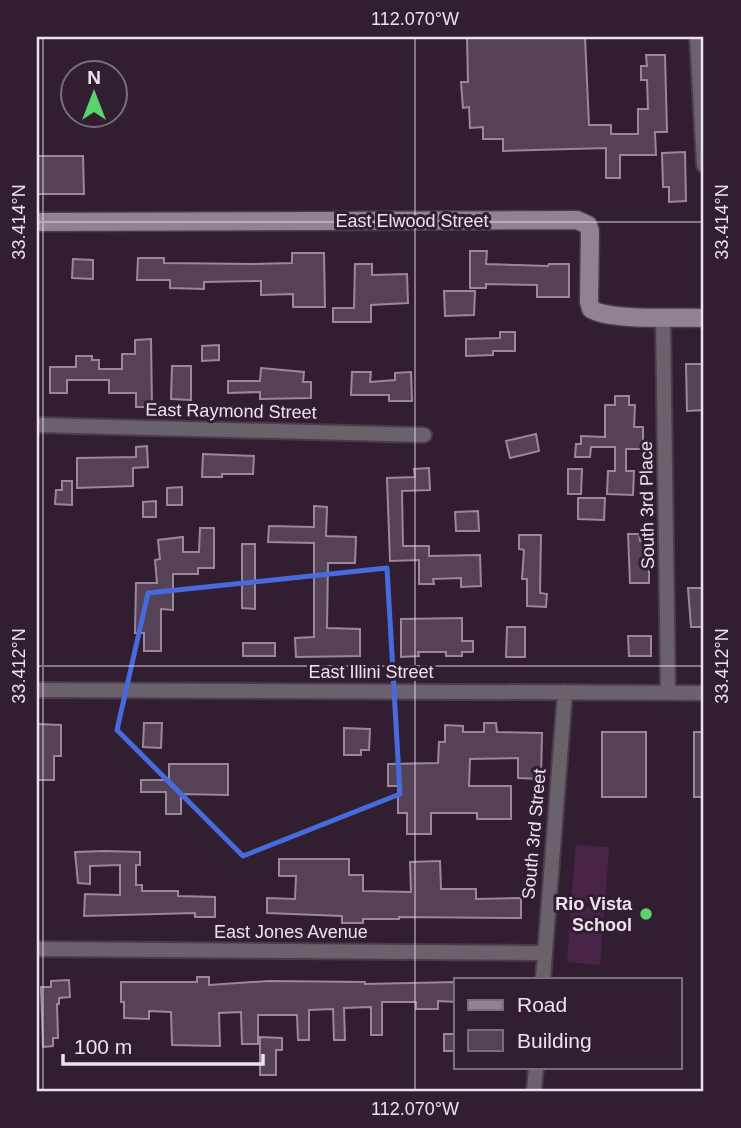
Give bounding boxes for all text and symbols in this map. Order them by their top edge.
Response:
text: 112.070°W [371,9,459,29]
north arrow [60,60,130,130]
text: N [87,67,101,88]
text: 33.414°N [9,184,29,260]
text: 33.414°N [712,184,732,260]
street label: East Elwood Street [335,211,489,231]
street label: East Raymond Street [145,400,317,422]
street label: South 3rd Place [636,441,658,569]
text: 33.412°N [9,628,29,704]
text: 33.412°N [712,628,732,704]
street label: East Illini Street [308,662,434,682]
street label: South 3rd Street [518,768,550,900]
place label: Rio Vista School [555,894,633,935]
marker: Rio Vista School [638,906,654,922]
street label: East Jones Avenue [214,922,368,942]
legend [454,978,682,1068]
text: Road [517,993,567,1016]
scale bar [63,1023,262,1067]
text: Building [517,1029,592,1052]
text: 100 m [74,1035,132,1058]
text: 112.070°W [371,1099,459,1119]

